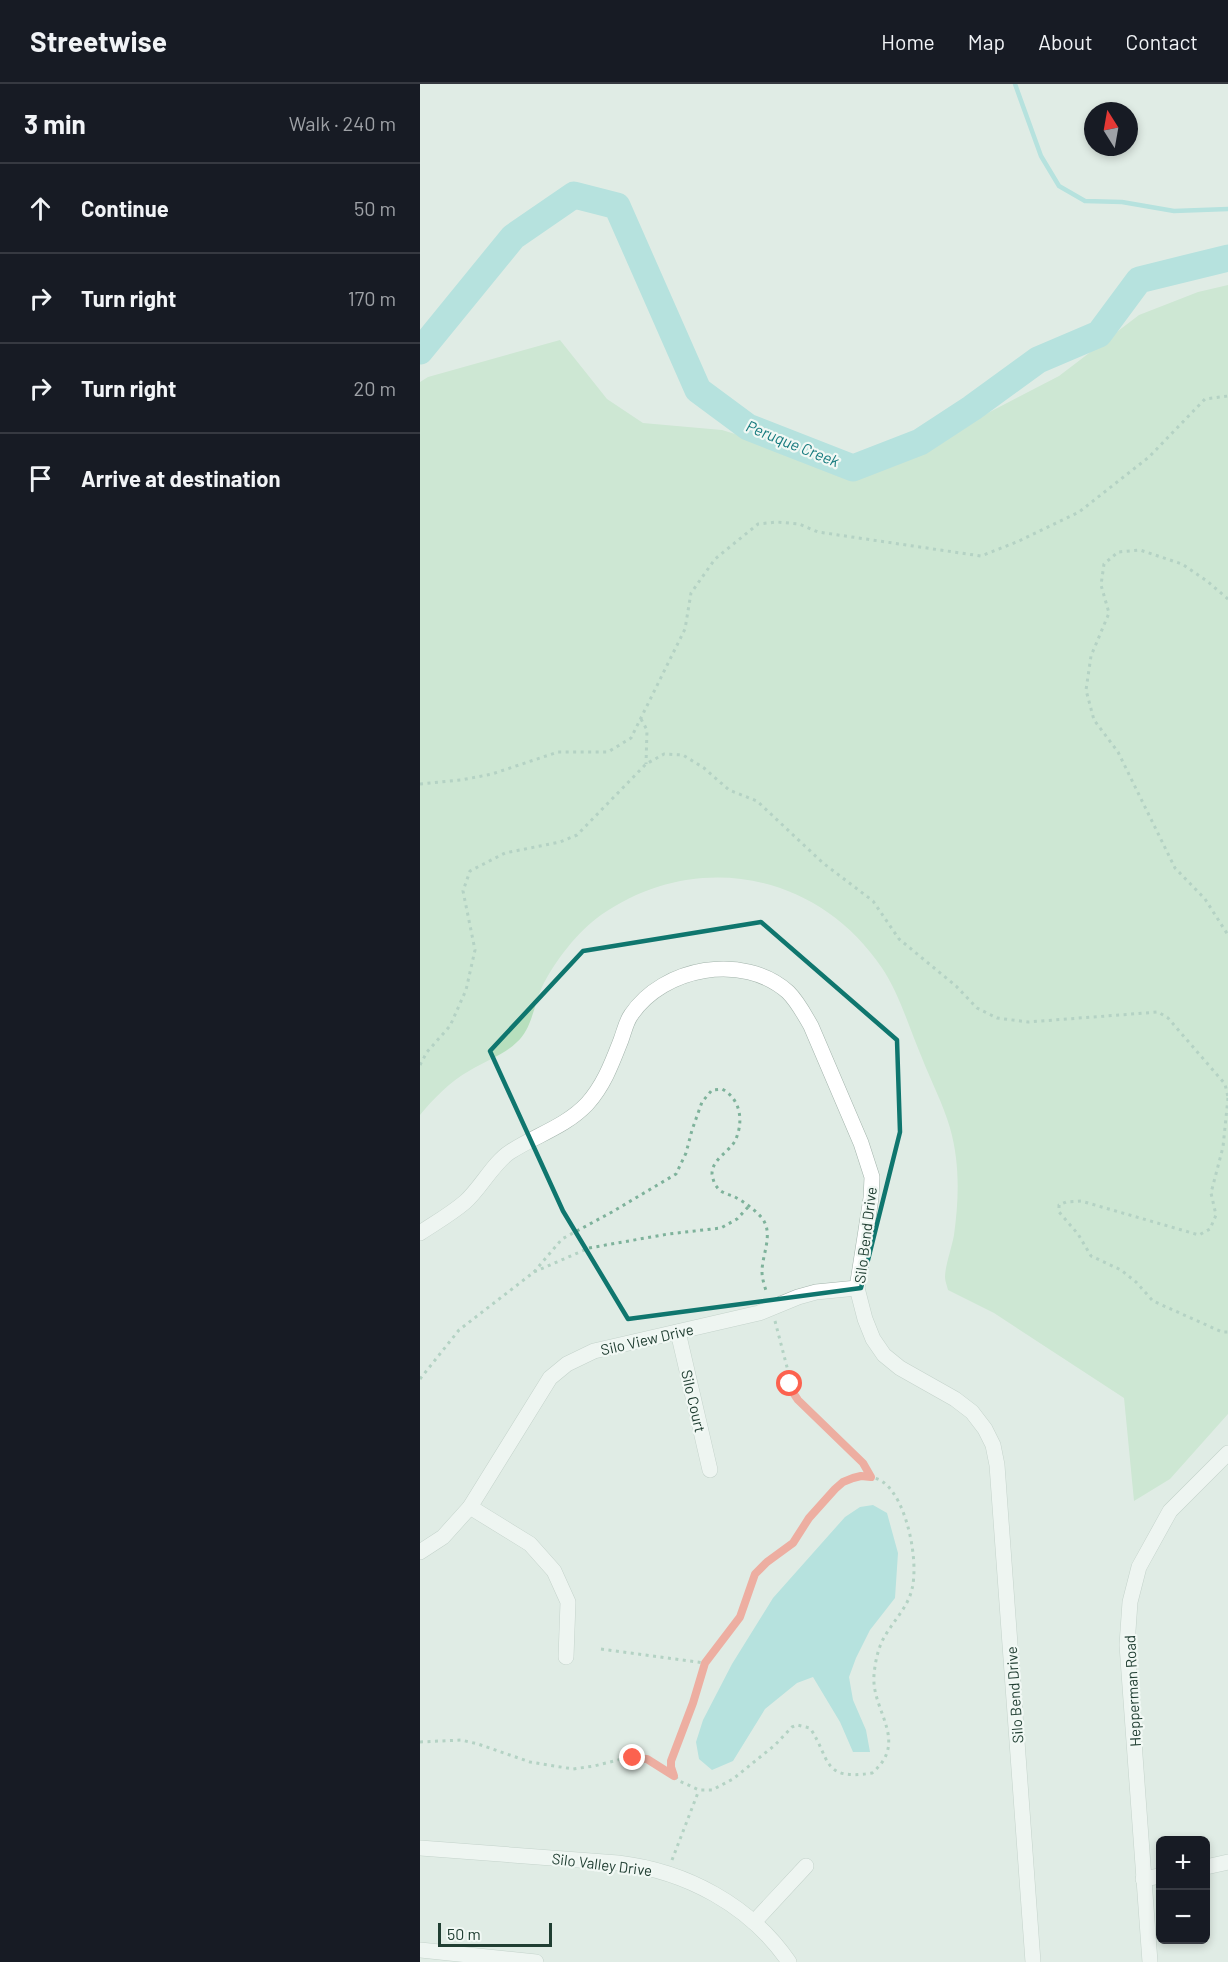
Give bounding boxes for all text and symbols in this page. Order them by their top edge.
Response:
text: Streetwise [30,24,167,58]
text: Home [881,29,935,54]
text: Map [968,29,1005,54]
text: About [1038,29,1093,54]
text: Contact [1126,29,1198,54]
north arrow [1084,102,1138,156]
text: 3 min [24,108,86,139]
text: Walk · 240 m [289,111,396,135]
icon: ahead [24,192,57,225]
text: Continue [81,195,169,221]
text: 50 m [354,196,396,220]
icon: right [24,282,57,315]
text: Turn right [81,285,176,311]
text: 170 m [348,286,396,310]
icon: right [24,372,57,405]
text: Turn right [81,375,176,401]
text: 20 m [353,376,396,400]
water label: Peruque Creek [744,416,843,470]
icon: arrive [24,462,57,495]
text: Arrive at destination [81,465,280,491]
street label: Silo Bend Drive [850,1186,880,1284]
street label: Silo View Drive [599,1320,695,1358]
street label: Silo Court [678,1368,710,1434]
route start [776,1370,802,1396]
street label: Hepperman Road [1120,1635,1144,1747]
street label: Silo Bend Drive [1002,1646,1026,1744]
route end [619,1744,645,1770]
map controls [1156,1836,1210,1944]
button: + [1156,1836,1210,1890]
street label: Silo Valley Drive [551,1849,653,1879]
button: − [1156,1890,1210,1944]
scale bar [438,1920,552,1948]
text: 50 m [447,1924,481,1943]

